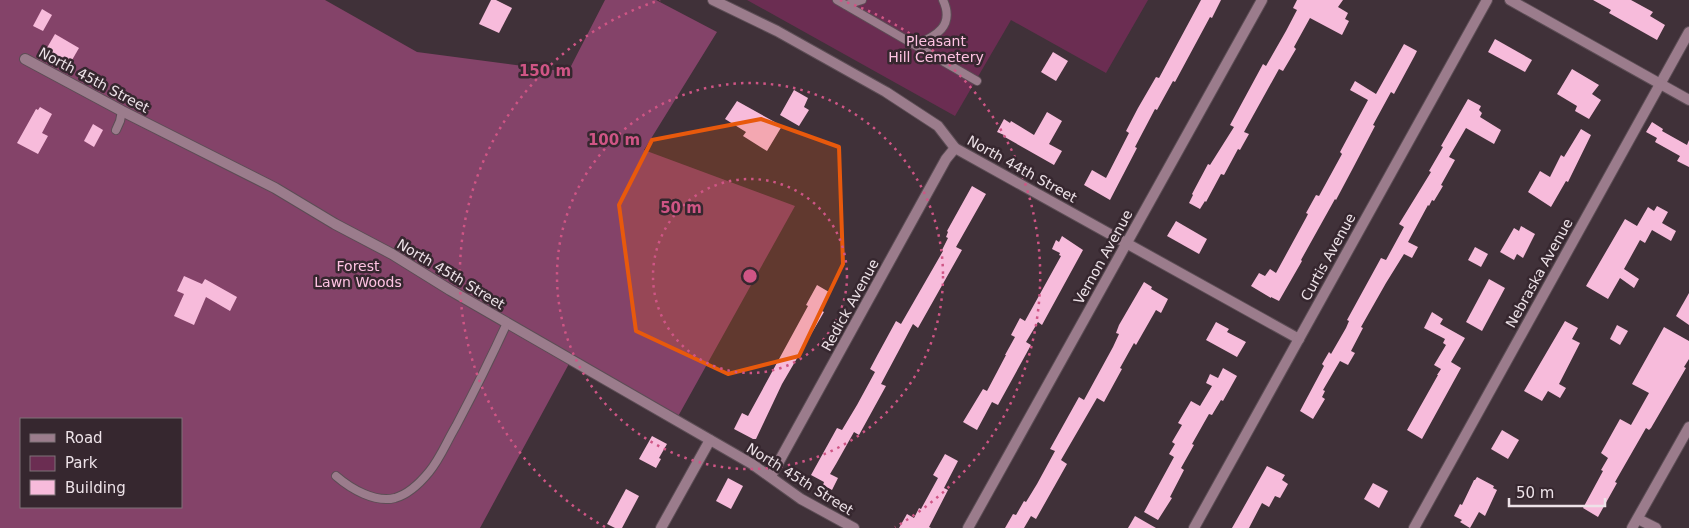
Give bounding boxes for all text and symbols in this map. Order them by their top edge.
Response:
park label: Pleasant Hill Cemetery [888,33,984,65]
street label: North 45th Street [36,44,152,116]
text: 150 m [519,62,571,80]
text: 100 m [588,131,640,149]
street label: North 44th Street [964,132,1080,206]
text: 50 m [660,199,702,217]
street label: Vernon Avenue [1070,207,1136,307]
street label: Curtis Avenue [1297,210,1359,304]
street label: Nebraska Avenue [1502,216,1576,330]
street label: North 45th Street [394,236,508,313]
street label: Redick Avenue [818,256,882,354]
park label: Forest Lawn Woods [314,258,402,290]
centre of rings [741,267,759,285]
legend [20,418,182,508]
text: Road [65,429,103,447]
street label: North 45th Street [744,440,857,519]
text: Park [65,454,98,472]
scale bar [1509,476,1605,508]
text: Building [65,479,126,497]
text: 50 m [1516,484,1554,502]

